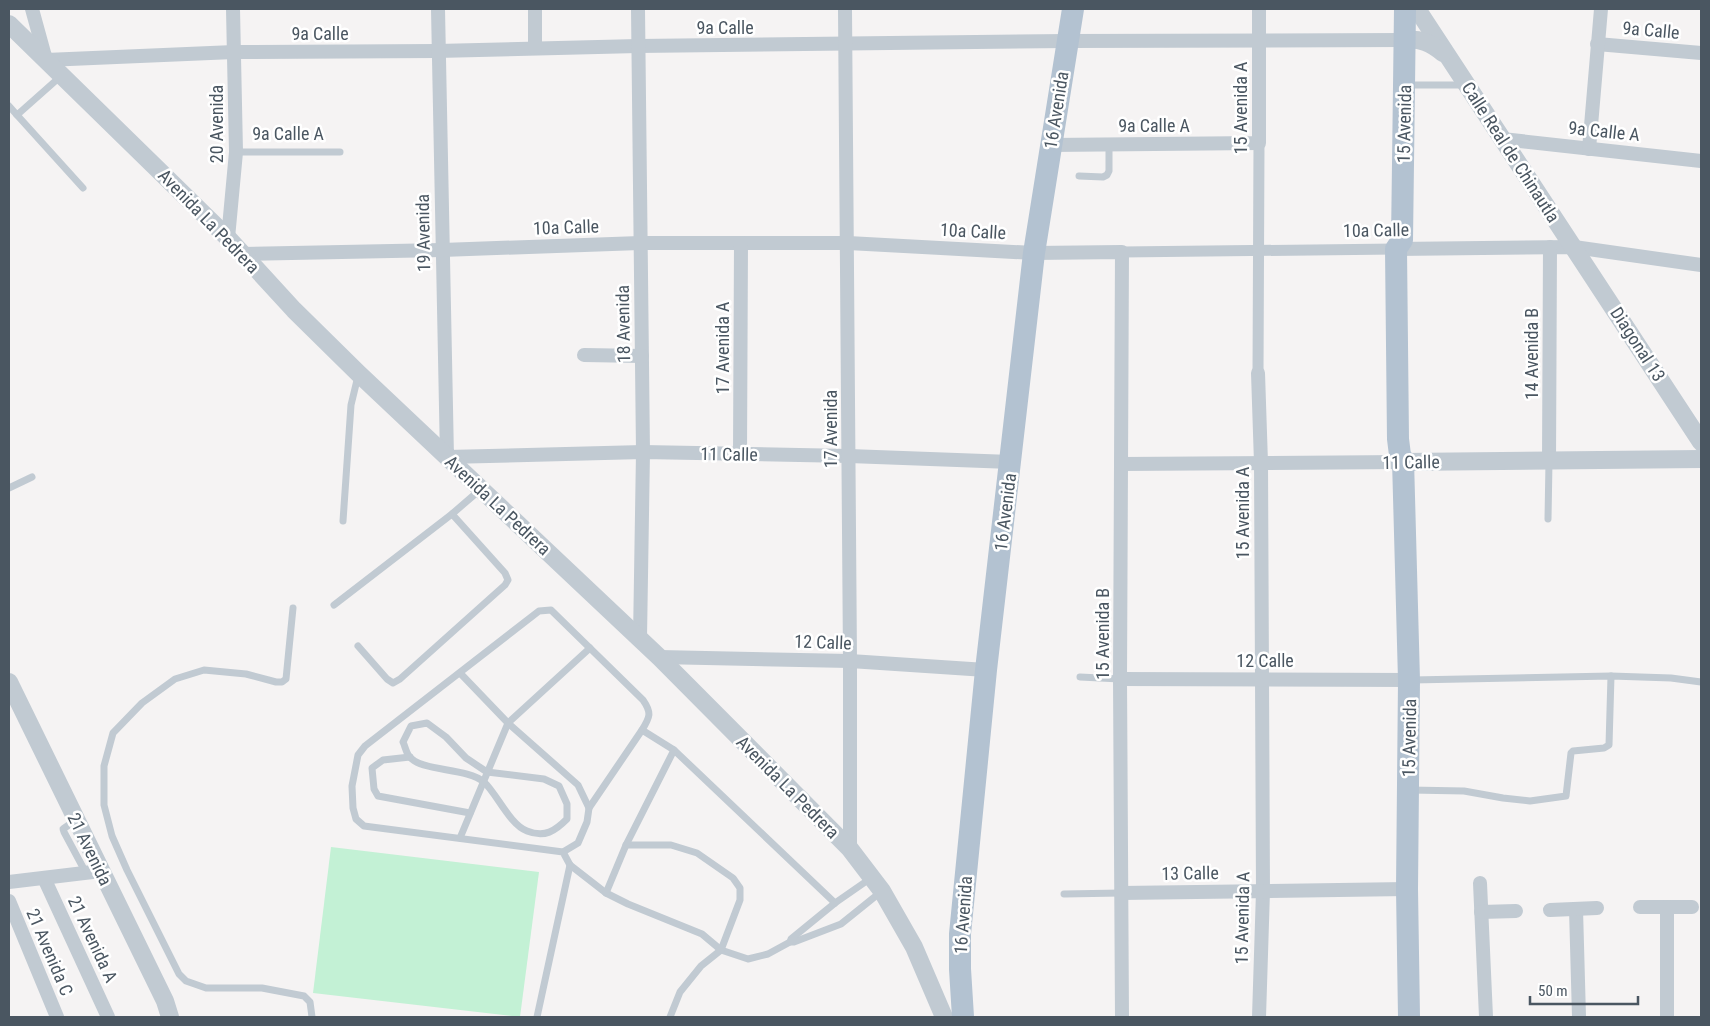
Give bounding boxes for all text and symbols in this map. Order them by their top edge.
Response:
street label: 9a Calle [696,17,754,38]
street label: 9a Calle [1622,17,1680,43]
street label: 9a Calle [291,23,349,44]
street label: 15 Avenida A [1230,61,1251,154]
street label: 16 Avenida [1040,70,1072,150]
street label: Calle Real de Chinautla [1458,78,1564,226]
street label: 20 Avenida [206,85,227,163]
street label: 15 Avenida [1393,85,1415,163]
street label: 9a Calle A [1118,115,1190,136]
street label: 9a Calle A [1567,117,1641,145]
street label: 9a Calle A [252,123,324,144]
street label: Avenida La Pedrera [154,165,264,277]
street label: 19 Avenida [412,194,434,272]
street label: 10a Calle [533,215,599,239]
street label: 10a Calle [939,219,1007,243]
street label: 10a Calle [1343,219,1409,241]
street label: 18 Avenida [612,285,634,363]
street label: 17 Avenida A [712,301,733,394]
street label: Diagonal 13 [1606,303,1670,385]
street label: 14 Avenida B [1521,308,1542,400]
street label: 17 Avenida [820,390,841,468]
street label: 11 Calle [700,443,758,465]
street label: Avenida La Pedrera [441,451,555,559]
street label: 11 Calle [1382,451,1440,473]
street label: 15 Avenida A [1232,466,1253,559]
street label: 16 Avenida [990,472,1020,552]
street label: 15 Avenida B [1092,588,1113,680]
street label: 12 Calle [794,631,852,653]
street label: 12 Calle [1236,650,1294,671]
street label: 15 Avenida [1398,699,1420,777]
street label: Avenida La Pedrera [732,731,844,843]
street label: 21 Avenida [63,809,117,889]
street label: 13 Calle [1161,862,1219,884]
street label: 15 Avenida A [1231,871,1253,965]
street label: 16 Avenida [950,875,976,955]
street label: 21 Avenida A [64,893,122,986]
street label: 21 Avenida C [22,905,78,999]
scale bar [1530,974,1638,1006]
text: 50 m [1538,982,1568,1000]

